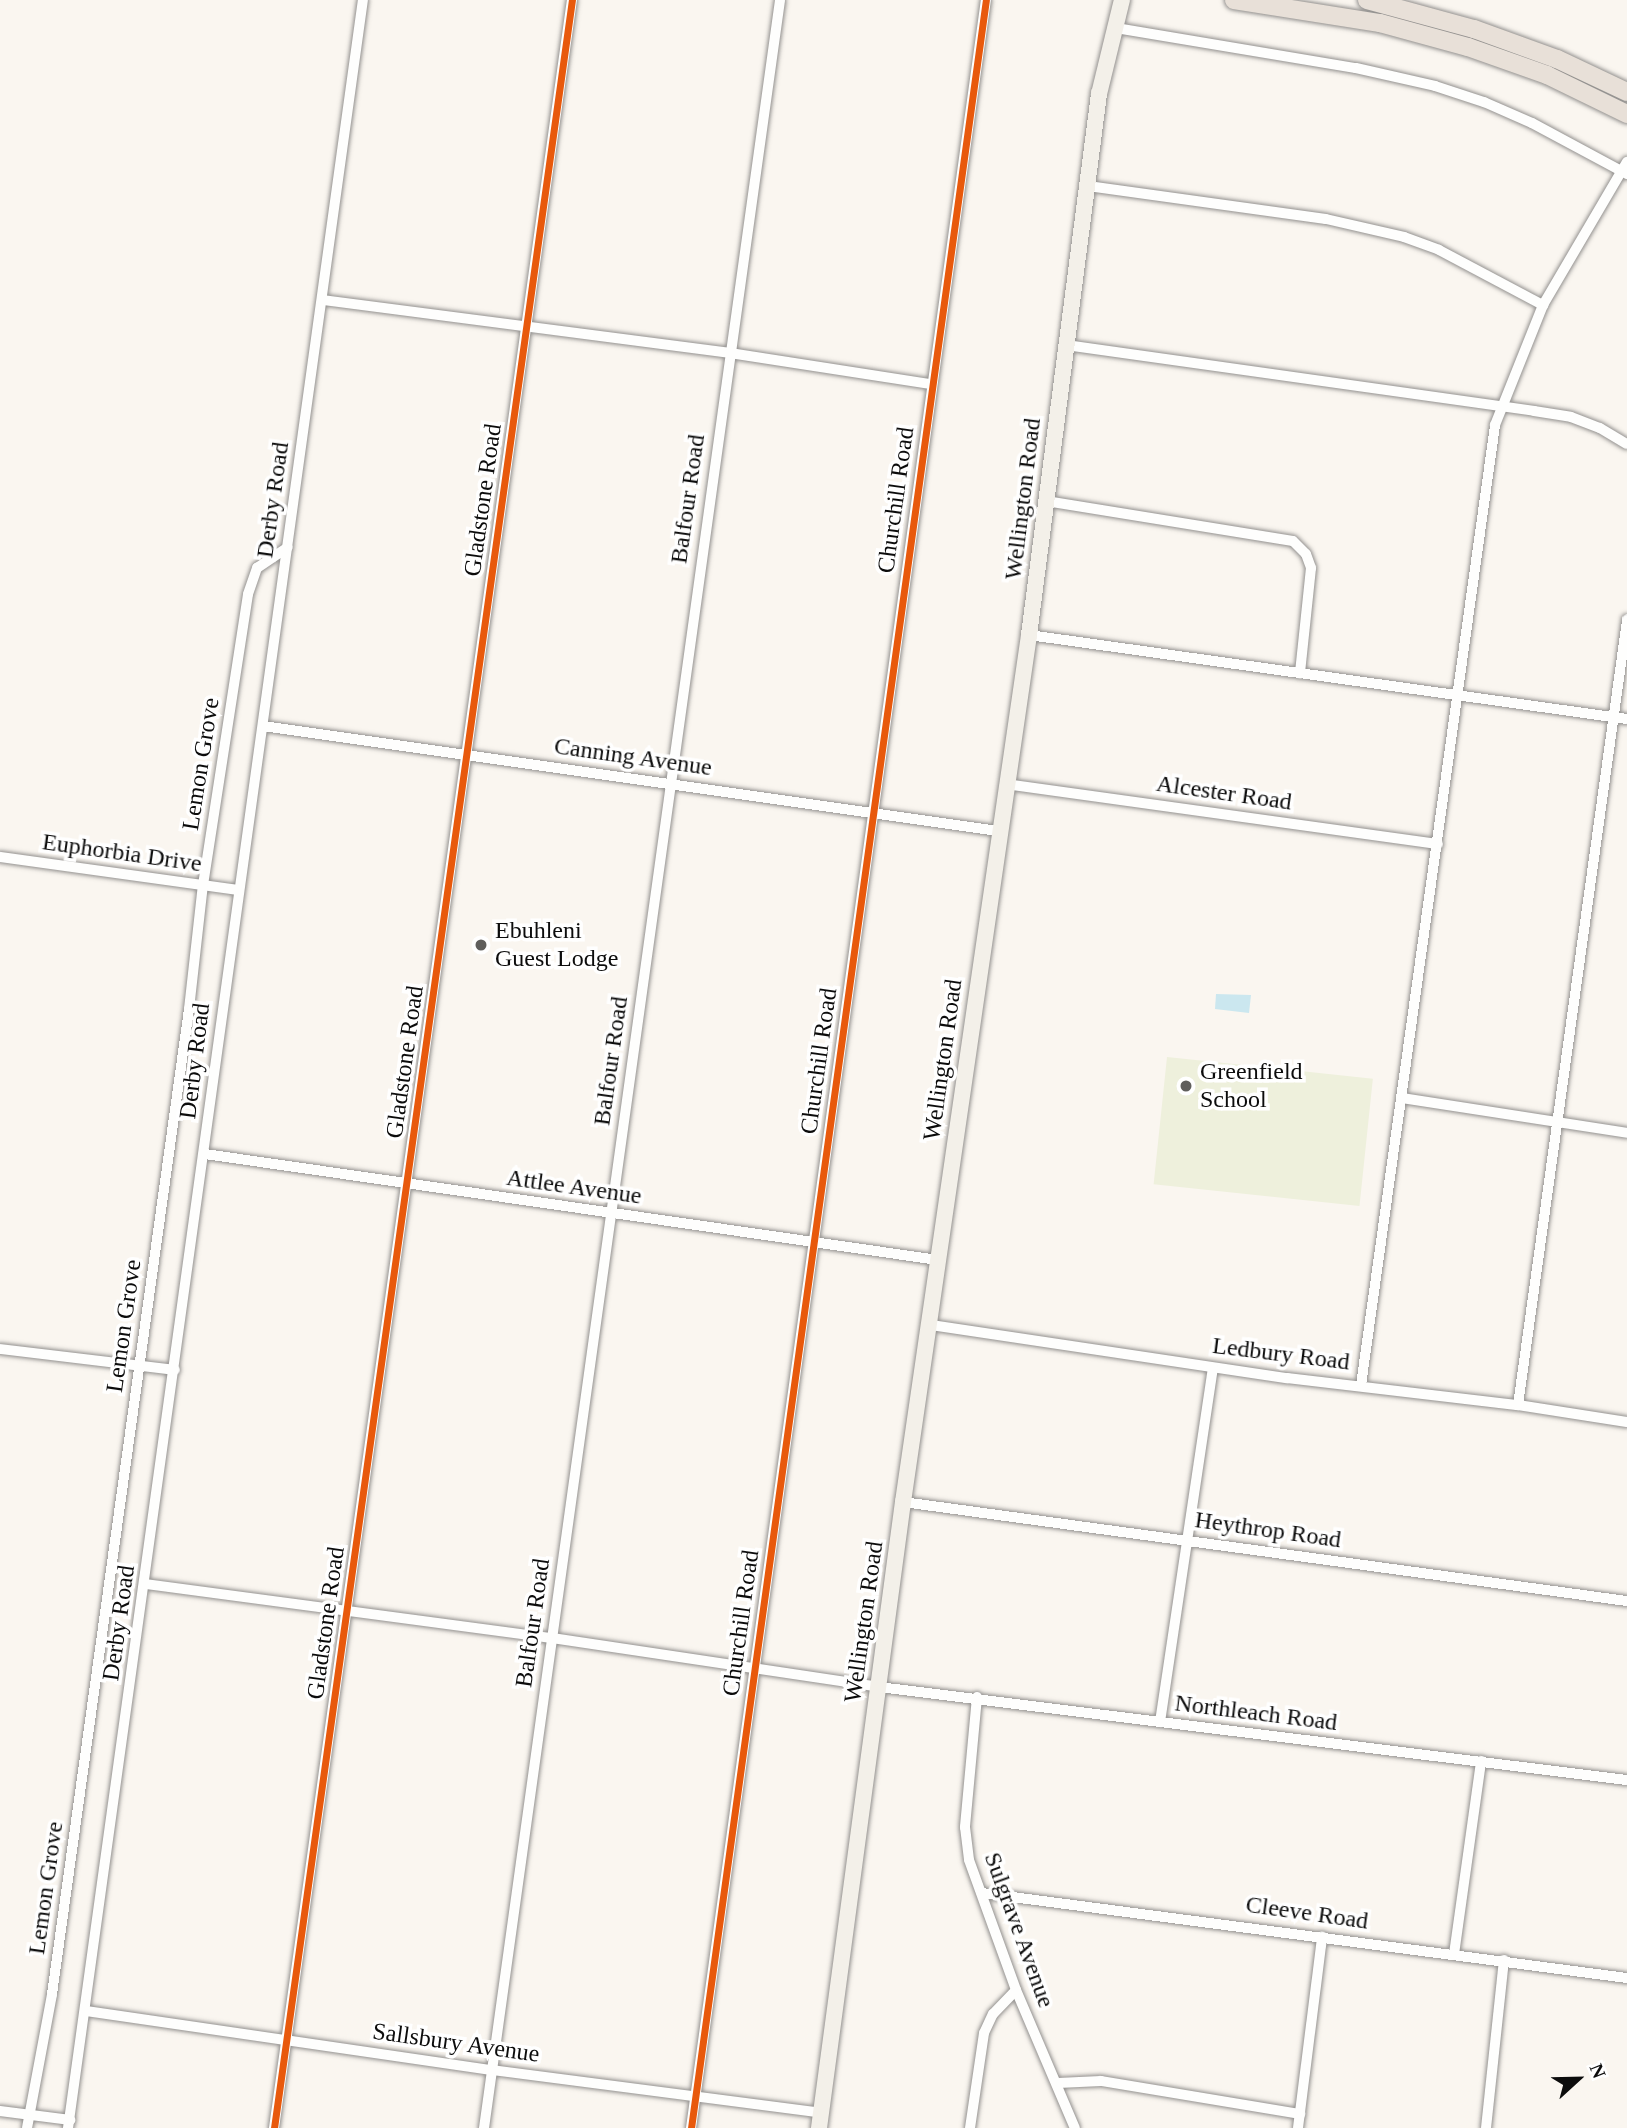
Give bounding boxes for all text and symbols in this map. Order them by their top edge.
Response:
street label: Wellington Road [999,416,1047,582]
street label: Gladstone Road [458,422,508,578]
street label: Churchill Road [871,425,921,575]
street label: Balfour Road [665,433,711,565]
street label: Derby Road [251,440,295,560]
street label: Lemon Grove [176,696,226,832]
street label: Canning Avenue [552,732,714,782]
street label: Alcester Road [1154,769,1294,817]
street label: Euphorbia Drive [40,828,204,878]
place label: Ebuhleni Guest Lodge [495,917,618,973]
marker: Ebuhleni Guest Lodge [473,937,489,953]
street label: Wellington Road [917,977,969,1143]
street label: Gladstone Road [380,984,430,1140]
street label: Churchill Road [794,986,844,1136]
street label: Balfour Road [588,995,634,1127]
street label: Derby Road [174,1001,216,1121]
place label: Greenfield School [1200,1058,1303,1114]
marker: Greenfield School [1178,1078,1194,1094]
street label: Attlee Avenue [504,1163,644,1211]
street label: Lemon Grove [100,1258,148,1394]
street label: Ledbury Road [1211,1331,1351,1377]
street label: Heythrop Road [1193,1505,1343,1555]
street label: Wellington Road [838,1539,890,1705]
street label: Gladstone Road [301,1545,351,1701]
street label: Churchill Road [716,1548,766,1698]
street label: Balfour Road [510,1557,556,1689]
street label: Derby Road [97,1563,141,1683]
street label: Northleach Road [1173,1689,1339,1737]
street label: Lemon Grove [22,1820,70,1956]
street label: Sulgrave Avenue [977,1848,1061,2012]
street label: Cleeve Road [1244,1890,1370,1936]
street label: Sallsbury Avenue [370,2017,542,2069]
north arrow [1543,2044,1613,2114]
text: N [1586,2061,1610,2081]

